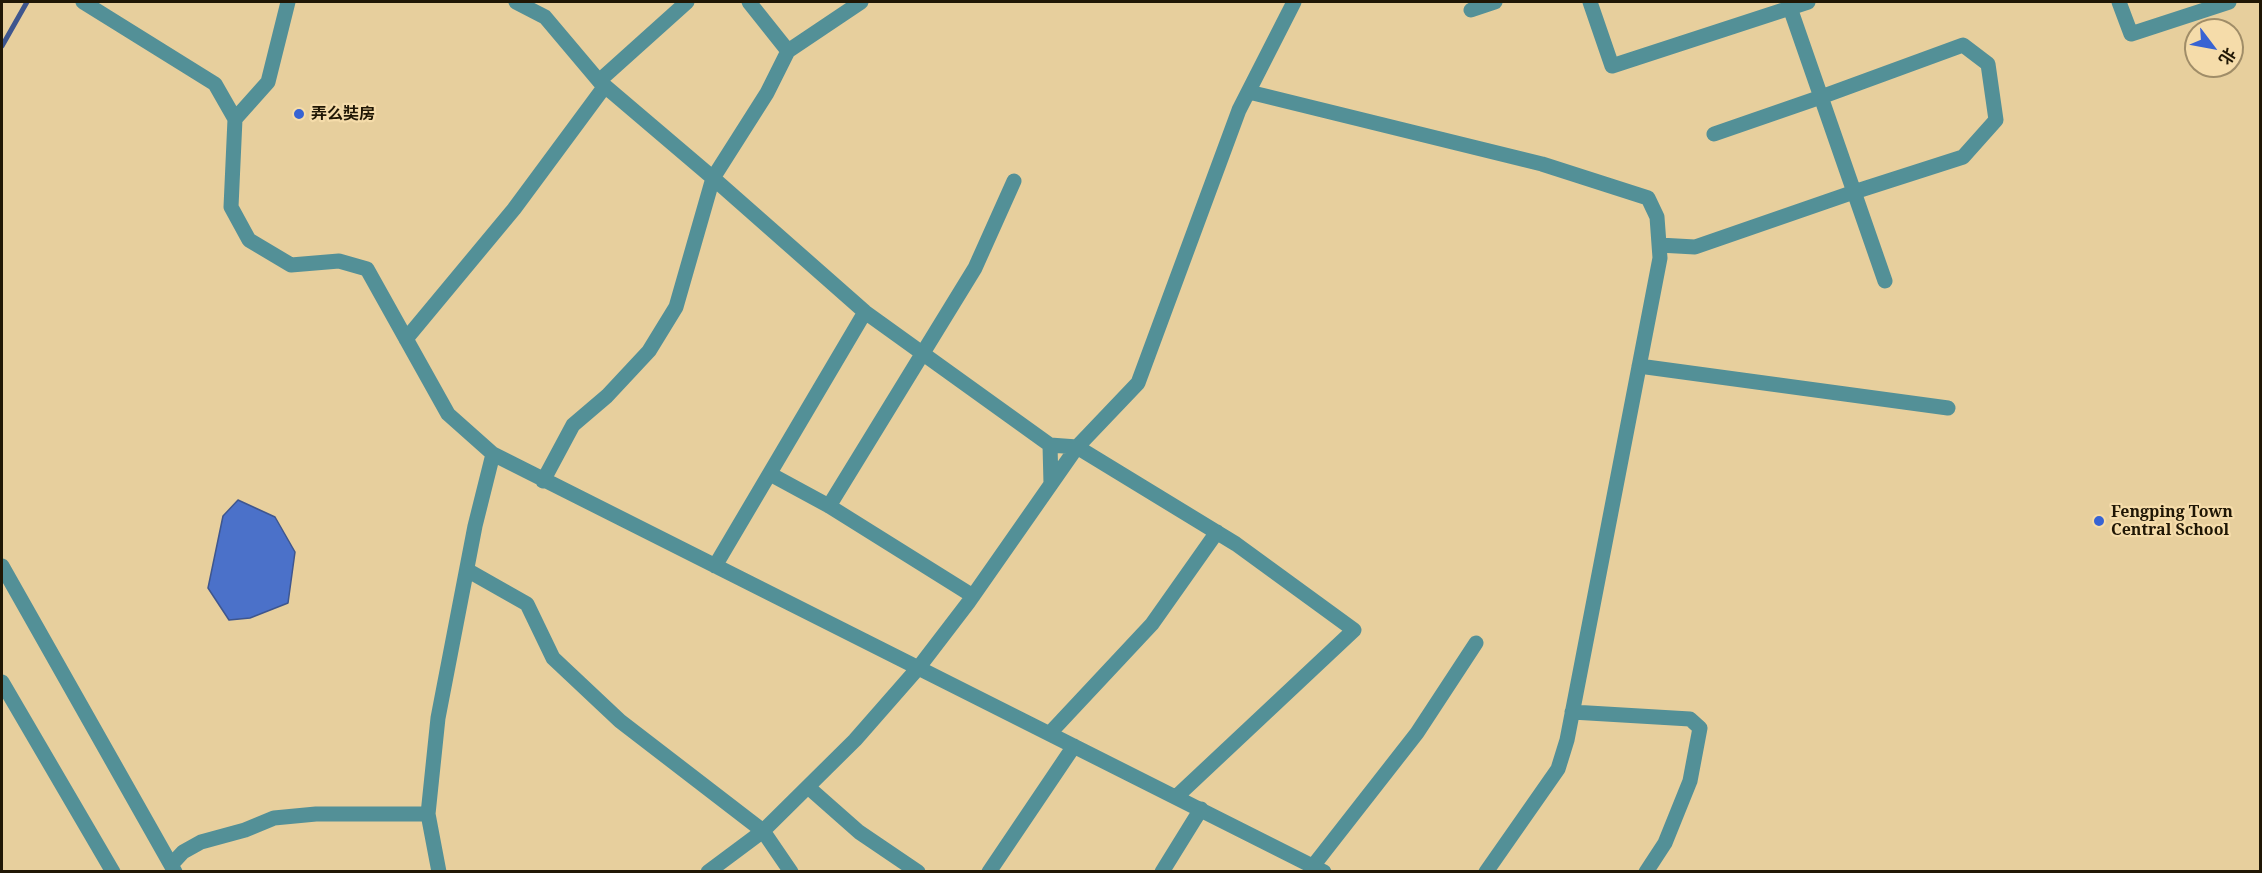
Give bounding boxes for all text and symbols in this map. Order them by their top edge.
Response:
north arrow [2184,18,2244,78]
text: 北 [2214,44,2241,69]
place label: 弄么奘房 [311,104,375,124]
marker: 弄么奘房 [292,107,306,121]
place label: Fengping Town Central School [2111,502,2233,540]
marker: Fengping Town Central School [2092,514,2106,528]

